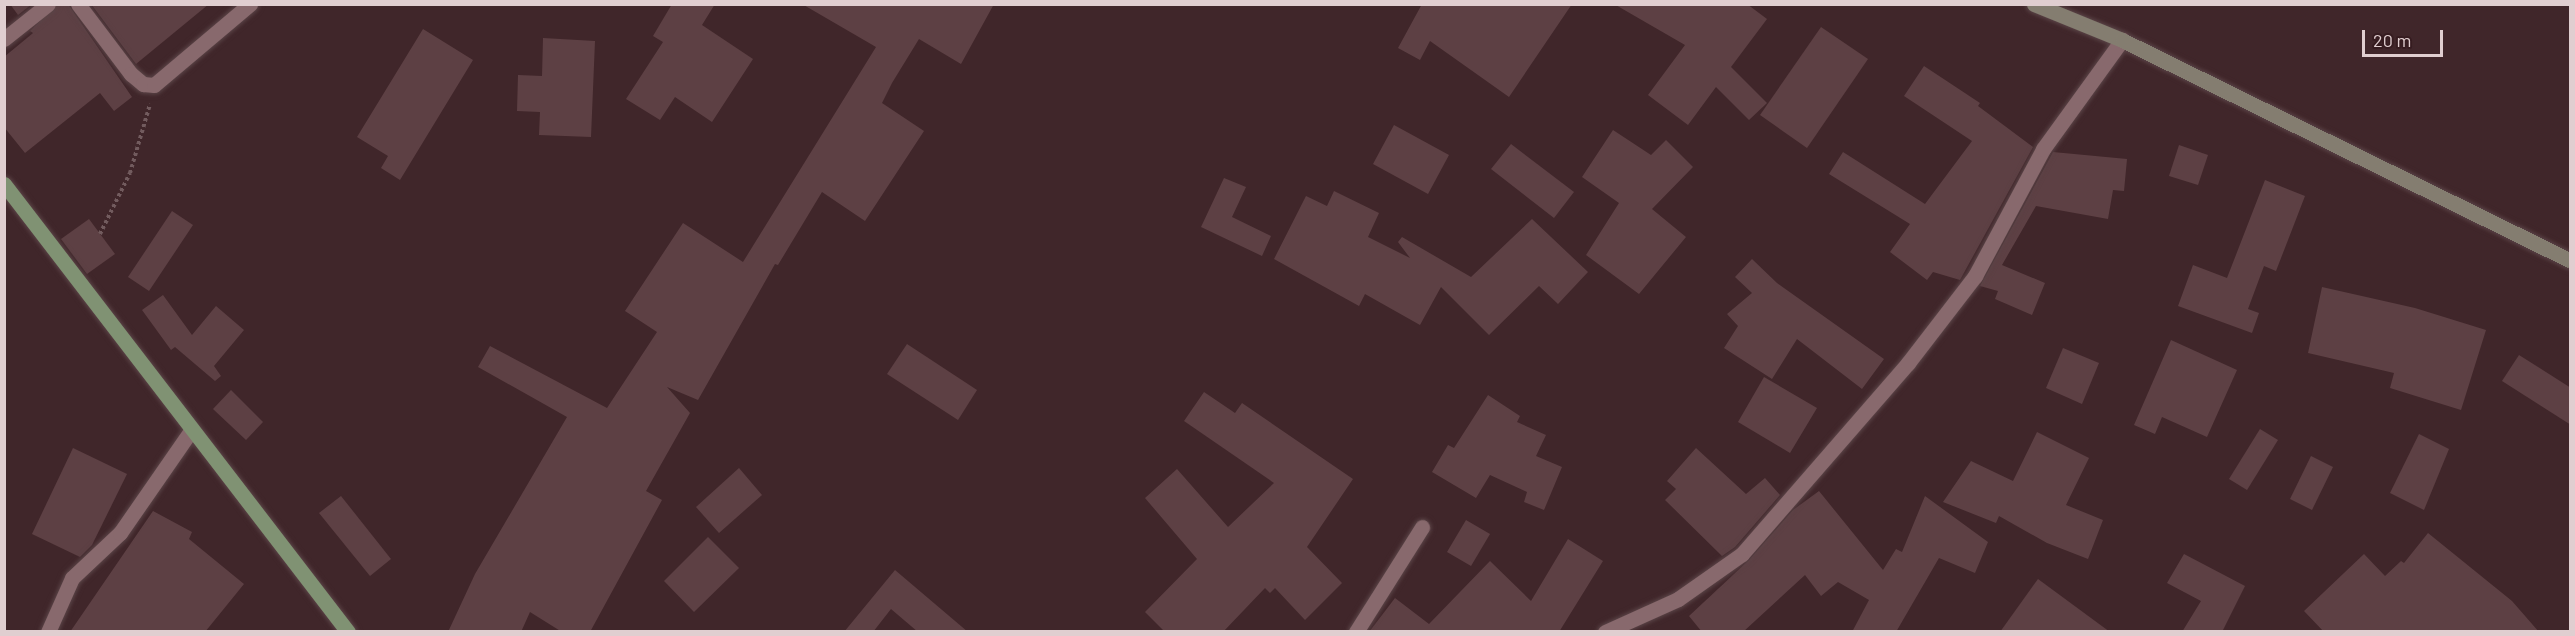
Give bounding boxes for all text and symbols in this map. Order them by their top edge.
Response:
scale bar [2365,18,2446,56]
text: 20 m [2373,29,2411,51]

